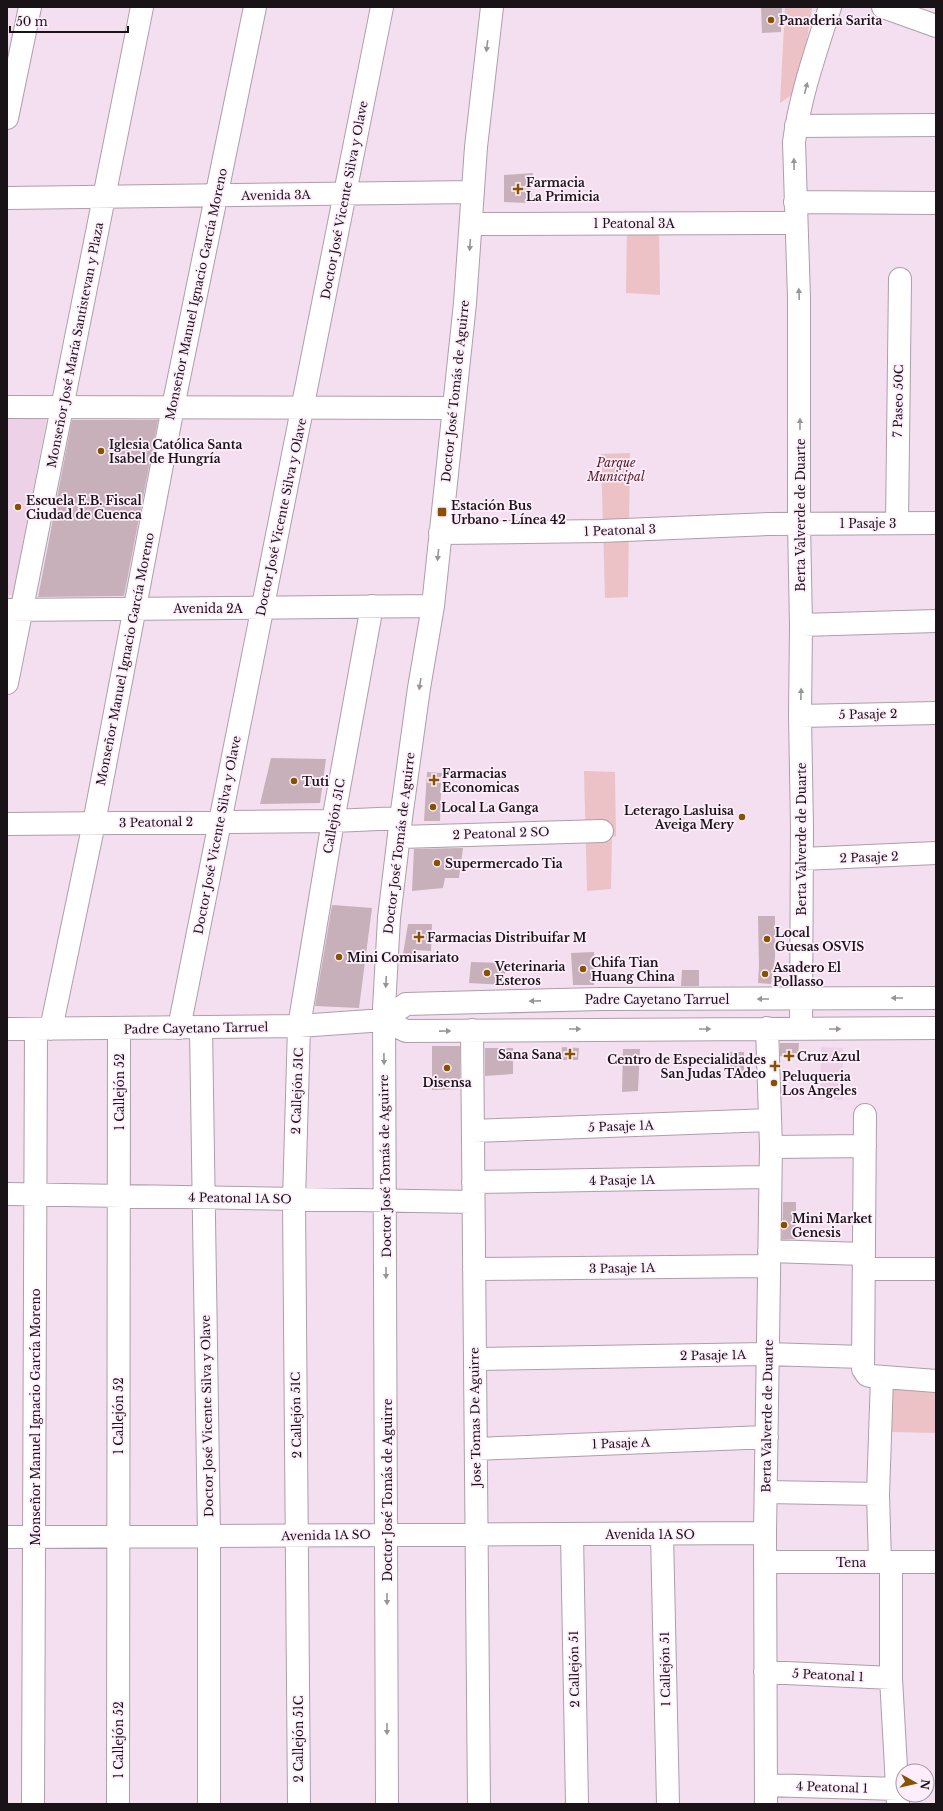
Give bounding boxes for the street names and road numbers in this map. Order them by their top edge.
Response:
street label: Doctor José Vicente Silva y Olave [317,99,371,301]
street label: Monseñor Manuel Ignacio García Moreno [162,166,230,421]
street label: Avenida 3A [240,187,312,203]
street label: 1 Peatonal 3A [593,216,675,231]
street label: Monseñor José María Santistevan y Plaza [44,221,106,469]
street label: Doctor José Tomás de Aguirre [438,299,472,483]
street label: 7 Paseo 50C [890,364,906,438]
street label: Doctor José Vicente Silva y Olave [253,416,309,617]
street label: Berta Valverde de Duarte [793,438,808,592]
street label: 1 Pasaje 3 [839,516,897,531]
street label: 1 Peatonal 3 [584,521,656,539]
street label: Monseñor Manuel Ignacio García Moreno [93,531,157,787]
street label: Avenida 2A [172,601,244,616]
street label: 5 Pasaje 2 [839,706,897,722]
street label: Doctor José Vicente Silva y Olave [190,734,244,936]
street label: Doctor José Tomás de Aguirre [380,751,418,935]
street label: Berta Valverde de Duarte [794,762,809,916]
street label: Callejón 51C [320,777,348,855]
street label: 3 Peatonal 2 [119,814,193,830]
street label: 2 Peatonal 2 SO [452,824,550,842]
street label: 2 Pasaje 2 [839,848,899,866]
street label: Padre Cayetano Tarruel [585,992,729,1007]
street label: Padre Cayetano Tarruel [124,1019,269,1037]
street label: 2 Callejón 51C [288,1047,306,1135]
street label: 1 Callejón 52 [112,1053,127,1131]
street label: Doctor José Tomás de Aguirre [376,1074,394,1258]
street label: 5 Pasaje 1A [588,1117,655,1135]
street label: 4 Pasaje 1A [589,1172,656,1188]
street label: 4 Peatonal 1A SO [188,1190,292,1206]
street label: 3 Pasaje 1A [589,1260,656,1276]
street label: Monseñor Manuel Ignacio García Moreno [28,1288,43,1546]
street label: Doctor José Vicente Silva y Olave [198,1315,216,1517]
street label: Berta Valverde de Duarte [758,1339,776,1493]
street label: Jose Tomas De Aguirre [466,1347,484,1489]
street label: 2 Pasaje 1A [680,1347,747,1363]
street label: 2 Callejón 51C [288,1371,304,1459]
street label: 1 Callejón 52 [111,1377,126,1455]
street label: Doctor José Tomás de Aguirre [380,1398,395,1582]
street label: 1 Pasaje A [592,1434,651,1452]
street label: Avenida 1A SO [280,1527,371,1543]
street label: Avenida 1A SO [604,1527,695,1542]
street label: Tena [836,1555,866,1570]
street label: 2 Callejón 51 [566,1630,582,1708]
street label: 1 Callejón 51 [657,1631,673,1707]
street label: 5 Peatonal 1 [792,1666,864,1684]
street label: 2 Callejón 51C [291,1696,306,1782]
street label: 1 Callejón 52 [111,1701,126,1779]
street label: 4 Peatonal 1 [796,1778,868,1796]

